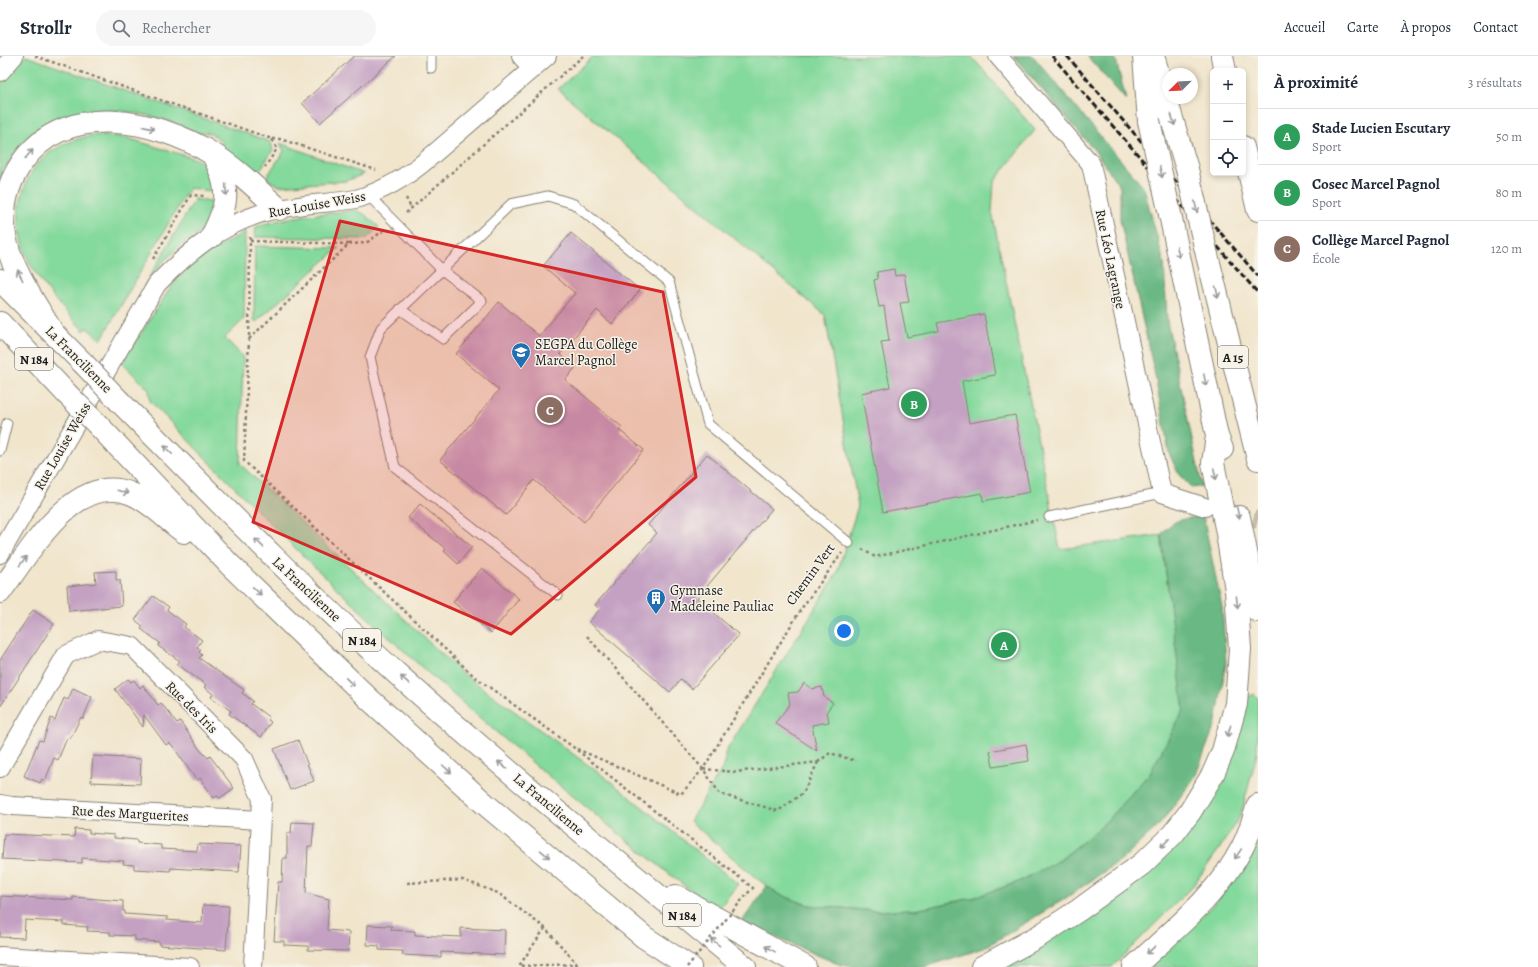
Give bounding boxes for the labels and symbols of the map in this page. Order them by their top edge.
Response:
north arrow [1162,68,1198,104]
one-way arrow [1170,113,1177,126]
one-way arrow [142,125,155,133]
one-way arrow [25,149,34,159]
one-way arrow [1157,166,1165,179]
one-way arrow [222,183,229,196]
street label: Rue Louise Weiss [267,187,367,222]
one-way arrow [1193,200,1201,213]
street label: Rue Léo Lagrange [1091,208,1130,311]
one-way arrow [1175,246,1183,259]
one-way arrow [16,269,23,281]
one-way arrow [1213,286,1221,299]
street label: La Francilienne [41,322,116,397]
place label: SEGPA du Collège Marcel Pagnol [535,335,638,370]
school or university icon: SEGPA du Collège Marcel Pagnol [510,341,532,369]
road number: A 15 [1218,346,1248,368]
road number: N 184 [15,348,53,370]
one-way arrow [1201,373,1209,386]
pin: B [901,389,927,419]
pin: C [537,395,563,425]
street label: Rue Louise Weiss [30,399,95,494]
one-way arrow [163,445,173,455]
one-way arrow [1211,467,1219,480]
one-way arrow [116,489,129,496]
one-way arrow [1234,506,1242,519]
one-way arrow [254,538,264,548]
street label: Chemin Vert [781,539,840,609]
street label: La Francilienne [268,552,345,626]
one-way arrow [19,556,27,567]
place label: Gymnase Madeleine Pauliac [670,581,774,616]
one-way arrow [252,587,262,596]
building icon: Gymnase Madeleine Pauliac [645,587,667,615]
one-way arrow [1233,595,1241,608]
your location [834,621,854,641]
road number: N 184 [343,629,381,651]
pin: A [991,630,1017,660]
one-way arrow [399,675,410,684]
street label: Rue des Iris [161,677,222,738]
one-way arrow [345,677,355,687]
one-way arrow [1225,724,1232,737]
one-way arrow [497,761,508,770]
one-way arrow [441,765,452,774]
street label: La Francilienne [509,769,588,840]
street label: Rue des Marguerites [71,801,189,826]
one-way arrow [1160,838,1170,848]
one-way arrow [1234,848,1242,859]
one-way arrow [540,849,551,858]
road number: N 184 [663,904,701,926]
one-way arrow [710,938,721,947]
one-way arrow [764,945,776,953]
one-way arrow [1146,945,1156,955]

